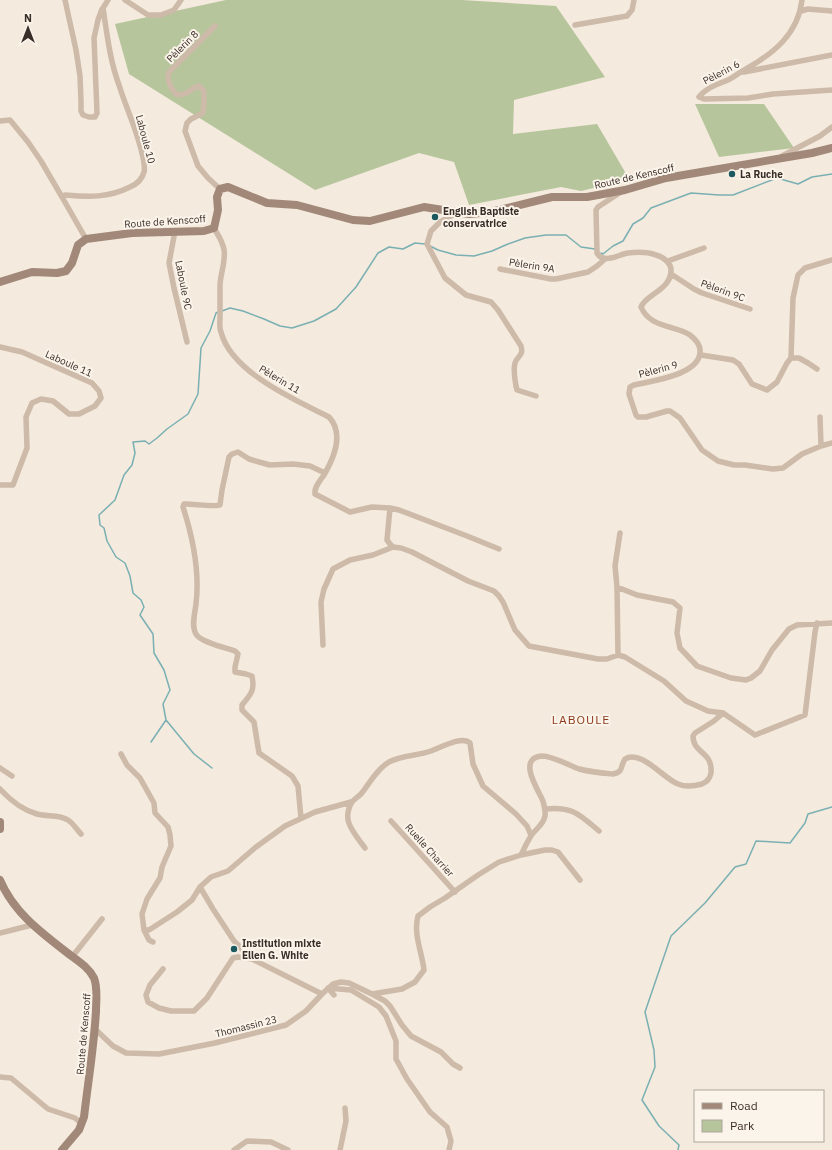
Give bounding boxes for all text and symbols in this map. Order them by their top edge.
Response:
north arrow [8,8,48,48]
text: N [24,11,32,25]
street label: Pèlerin 8 [164,28,201,65]
street label: Pèlerin 6 [701,57,742,88]
street label: Laboule 10 [133,113,158,165]
street label: Route de Kenscoff [593,161,676,192]
place label: La Ruche [740,168,783,181]
marker: La Ruche [727,169,737,179]
place label: English Baptiste conservatrice [443,205,520,230]
street label: Route de Kenscoff [124,212,207,231]
marker: English Baptiste conservatrice [430,212,440,222]
street label: Pèlerin 9A [508,255,556,276]
street label: Laboule 9C [172,259,195,311]
street label: Pèlerin 9C [699,276,747,304]
street label: Laboule 11 [43,347,94,380]
street label: Pèlerin 9 [637,358,679,381]
street label: Pèlerin 11 [257,362,303,397]
district label: LABOULE [552,712,610,727]
street label: Ruelle Charrier [402,821,457,880]
place label: Institution mixte Ellen G. White [242,937,322,962]
marker: Institution mixte Ellen G. White [229,944,239,954]
street label: Route de Kenscoff [73,992,94,1075]
street label: Thomassin 23 [214,1013,278,1040]
legend [694,1090,824,1142]
text: Road [730,1098,758,1113]
text: Park [730,1118,755,1133]

